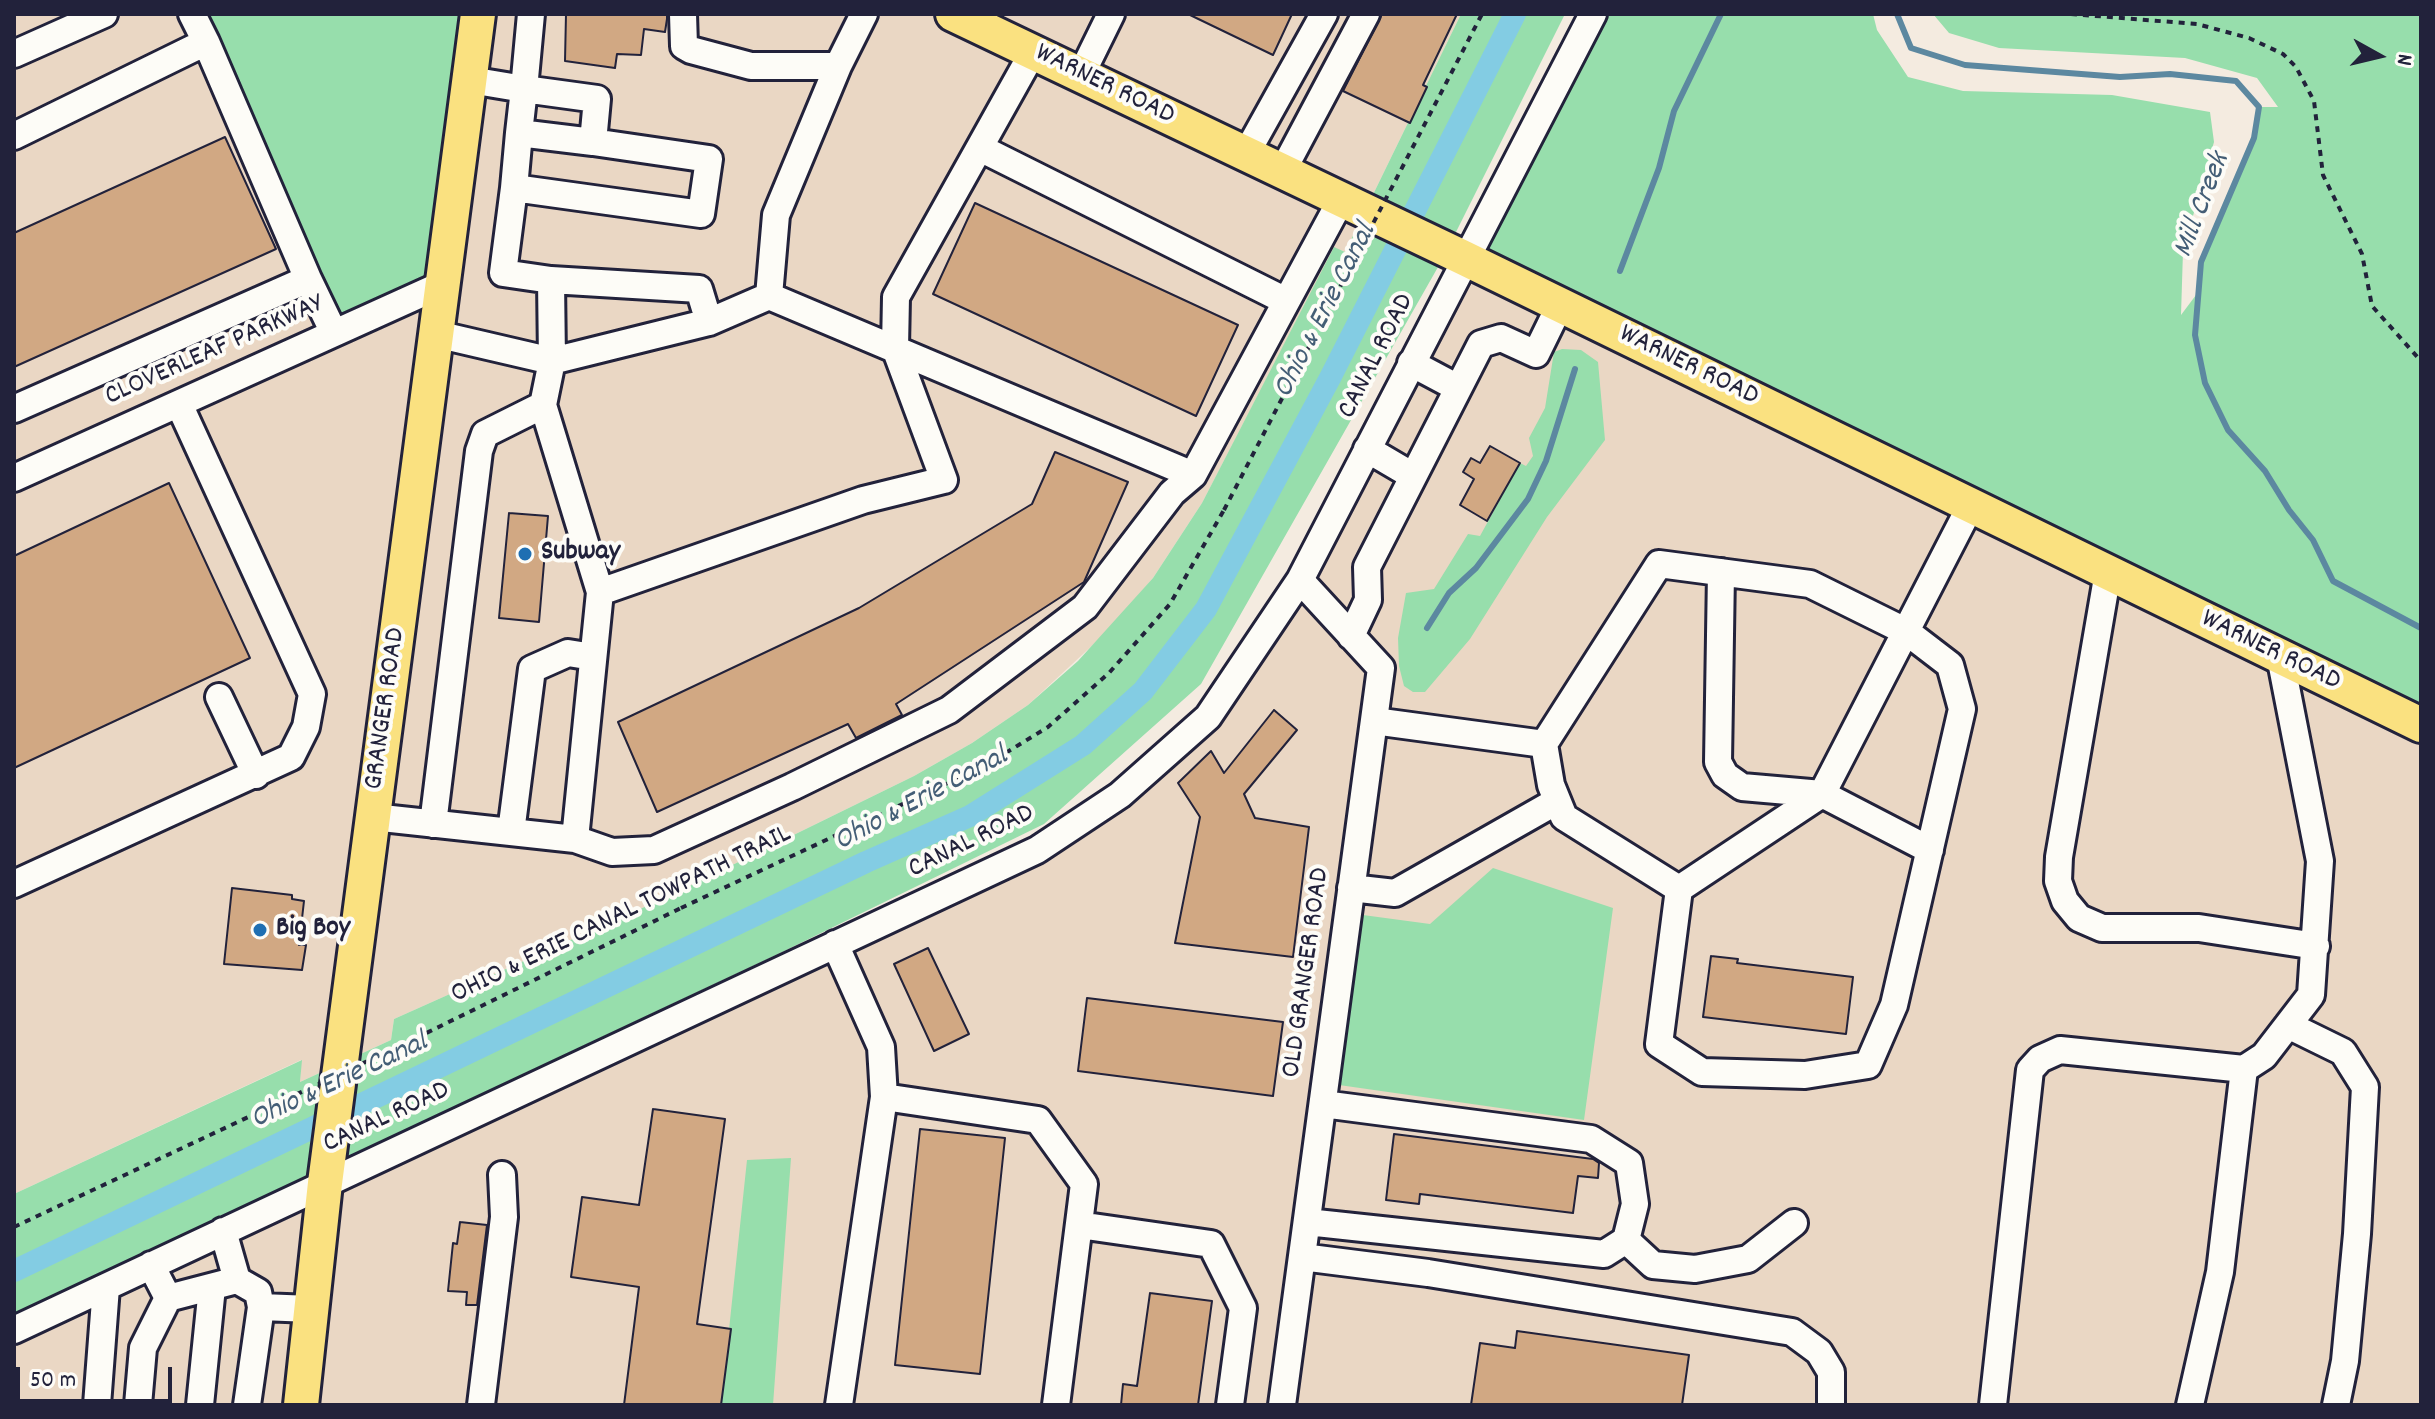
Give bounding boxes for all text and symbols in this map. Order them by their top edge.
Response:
north arrow [2339,16,2419,96]
street label: WARNER ROAD [1029,38,1179,134]
text: N [2387,52,2419,67]
water label: Mill Creek [2168,149,2240,263]
water label: Ohio & Erie Canal [1268,219,1386,405]
street label: CLOVERLEAF PARKWAY [101,289,329,415]
street label: CANAL ROAD [1332,289,1424,425]
street label: WARNER ROAD [1613,319,1763,415]
place label: Subway [541,537,620,571]
marker: Subway [516,545,534,563]
street label: WARNER ROAD [2195,604,2345,700]
street label: GRANGER ROAD [359,626,415,792]
water label: Ohio & Erie Canal [829,740,1015,862]
street label: CANAL ROAD [904,798,1040,888]
street label: OHIO & ERIE CANAL TOWPATH TRAIL [447,819,797,1013]
street label: OLD GRANGER ROAD [1277,866,1339,1080]
place label: Big Boy [276,913,350,947]
marker: Big Boy [251,921,269,939]
water label: Ohio & Erie Canal [246,1026,434,1140]
street label: CANAL ROAD [318,1075,456,1163]
scale bar [20,1351,176,1401]
text: 50 m [30,1364,76,1398]

